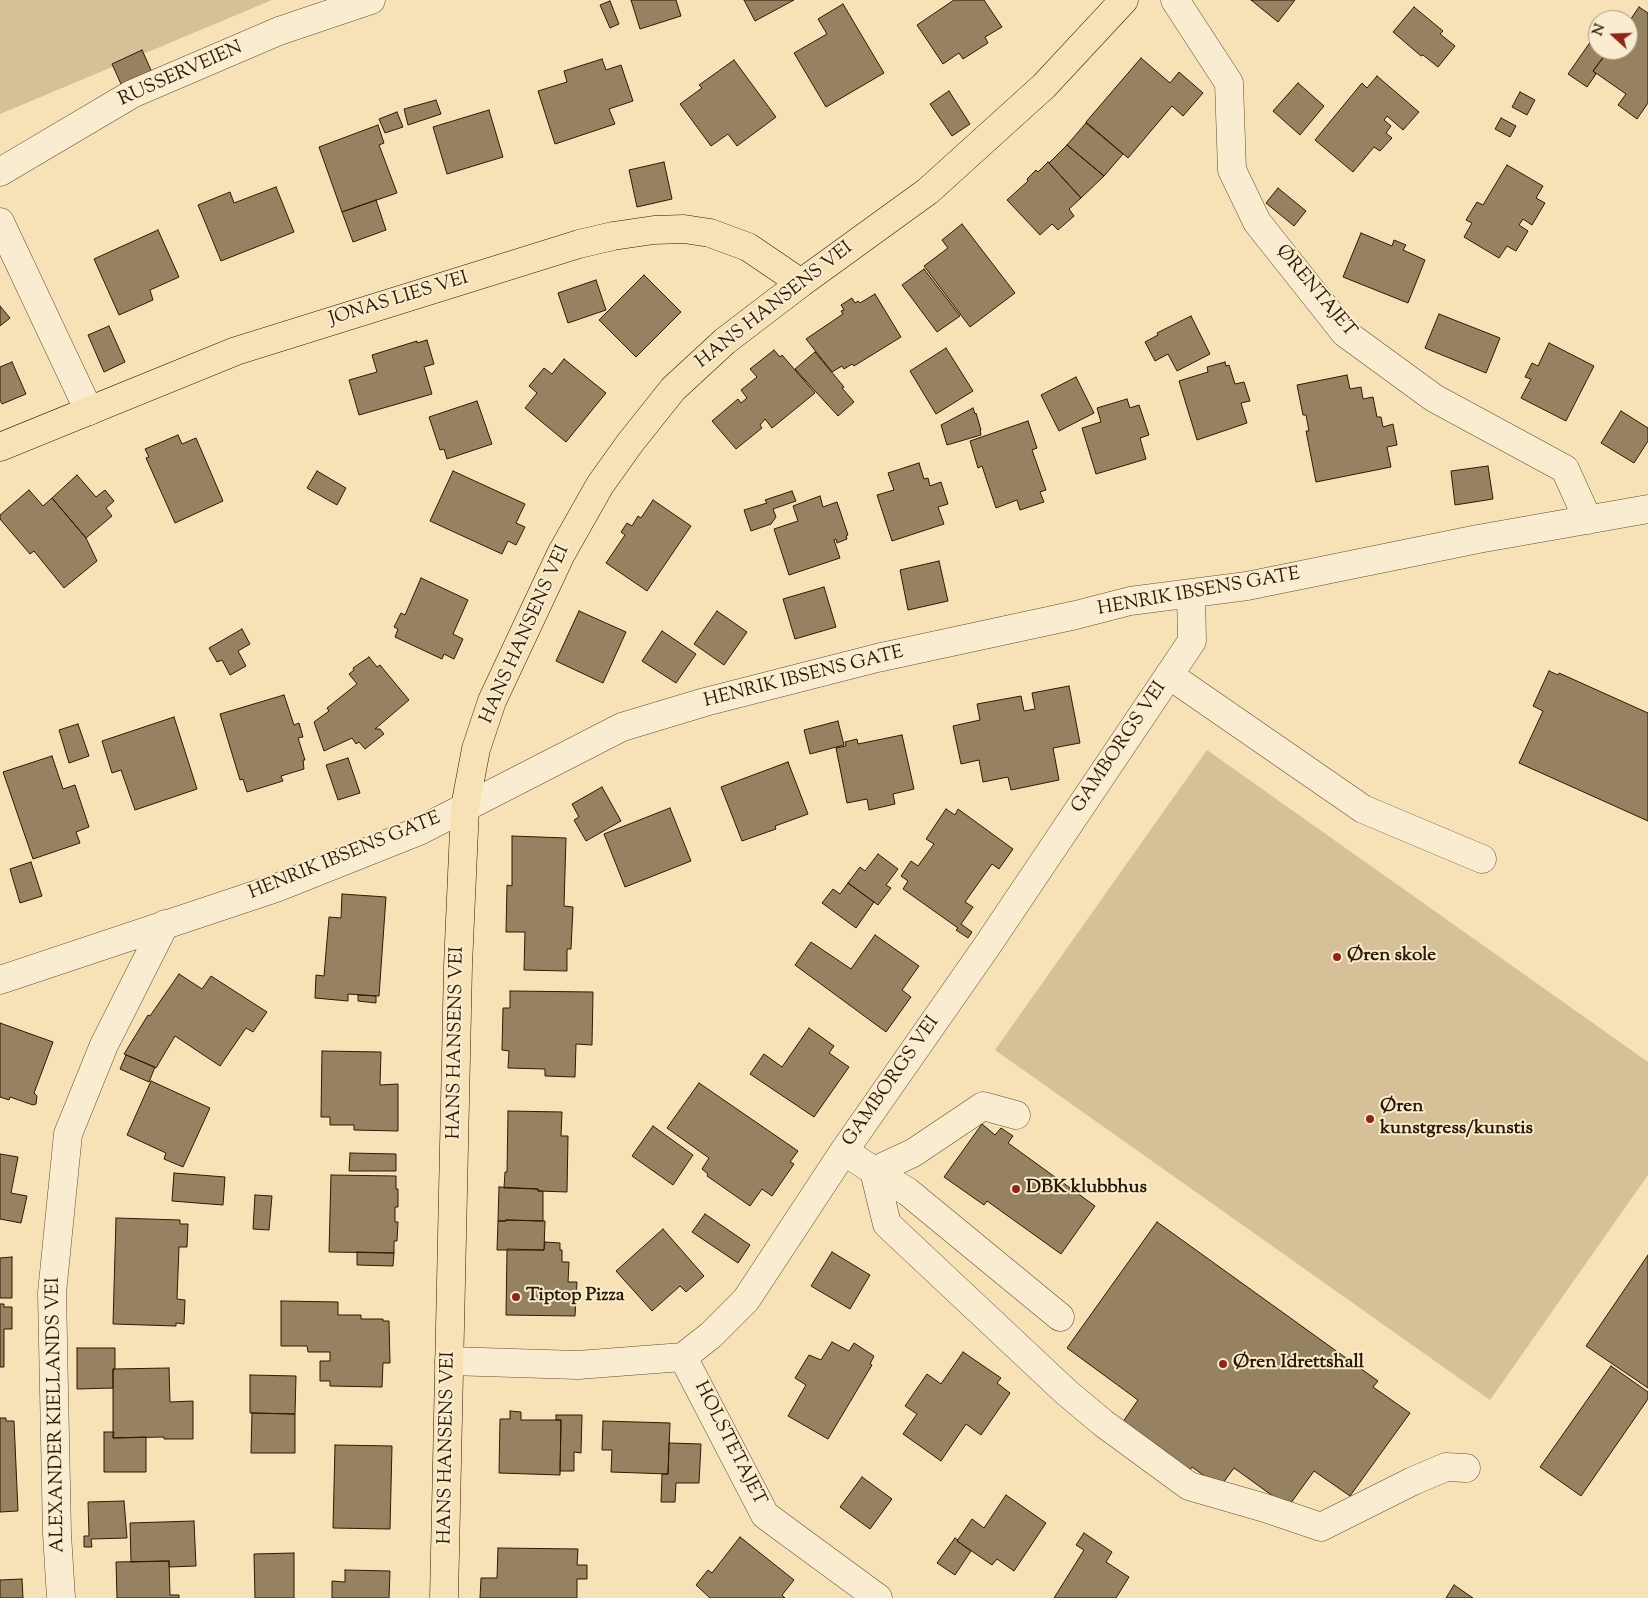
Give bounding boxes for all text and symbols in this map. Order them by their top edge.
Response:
north arrow [1588,10,1638,60]
text: N [1589,22,1611,39]
street label: RUSSERVEIEN [116,38,246,112]
street label: HANS HANSENS VEI [692,238,858,374]
street label: ØRENTAJET [1270,241,1360,343]
street label: JONAS LIES VEI [327,268,471,332]
street label: HANS HANSENS VEI [476,542,576,728]
street label: HENRIK IBSENS GATE [1096,564,1302,622]
street label: HENRIK IBSENS GATE [702,642,906,714]
street label: GAMBORGS VEI [1068,678,1172,818]
street label: HENRIK IBSENS GATE [246,808,444,906]
street label: HANS HANSENS VEI [444,946,470,1140]
place label: Øren skole [1347,946,1436,968]
marker: Øren skole [1331,951,1343,963]
street label: GAMBORGS VEI [839,1013,945,1151]
place label: Øren kunstgress/kunstis [1380,1097,1533,1141]
marker: Øren kunstgress/kunstis [1364,1113,1376,1125]
place label: DBK klubbhus [1026,1178,1147,1200]
marker: DBK klubbhus [1010,1183,1022,1195]
street label: ALEXANDER KIELLANDS VEI [43,1277,71,1553]
place label: Tiptop Pizza [526,1286,624,1308]
marker: Tiptop Pizza [510,1291,522,1303]
street label: HANS HANSENS VEI [435,1351,461,1545]
place label: Øren Idrettshall [1233,1353,1364,1375]
marker: Øren Idrettshall [1217,1358,1229,1370]
street label: HOLSTETAJET [688,1378,770,1510]

